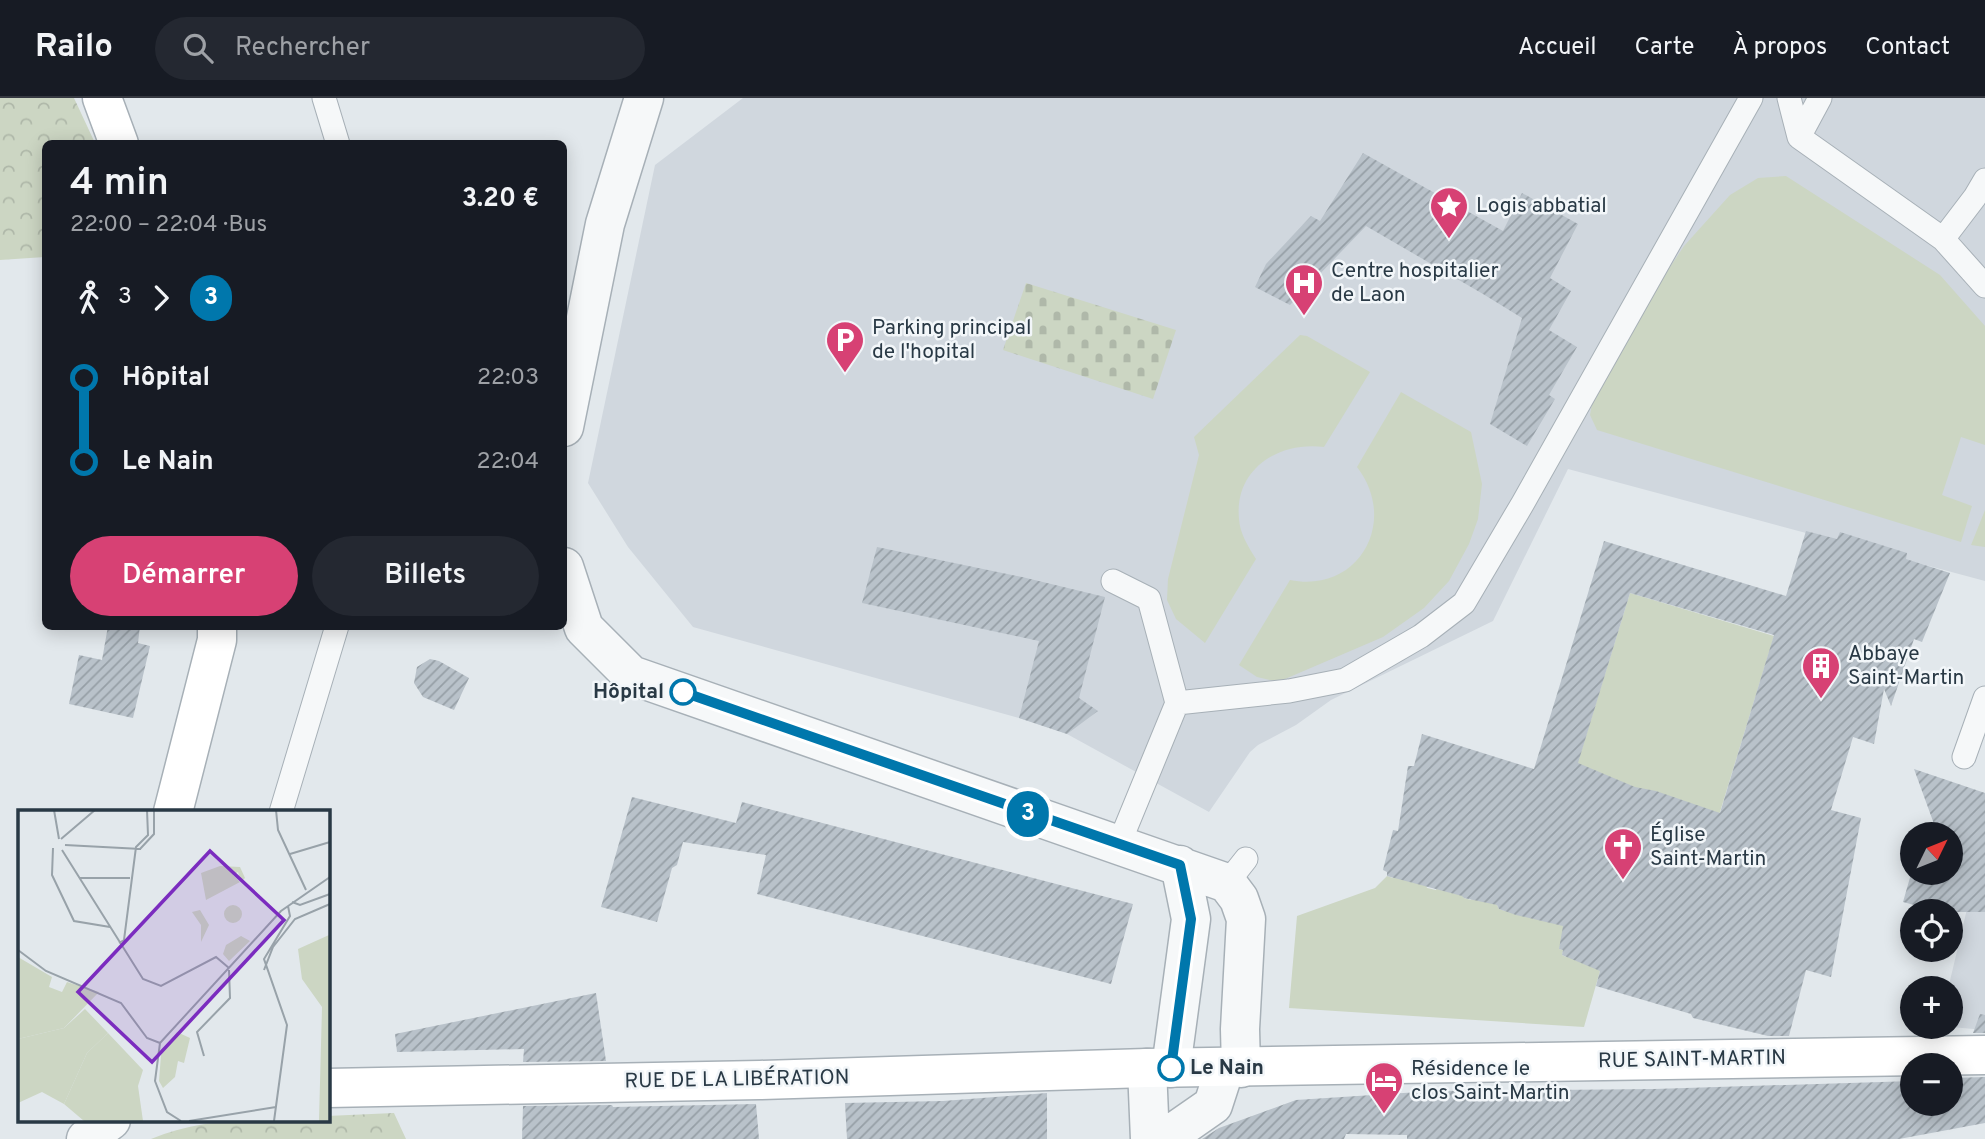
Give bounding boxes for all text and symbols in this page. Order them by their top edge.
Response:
search box [155,17,645,80]
text: Railo [35,27,113,69]
icon: search [179,29,217,67]
text: Rechercher [235,32,370,65]
text: Accueil [1518,33,1597,63]
text: Carte [1635,33,1694,63]
text: À propos [1732,33,1827,63]
text: Contact [1865,33,1950,63]
text: 4 min [70,160,169,209]
text: 3.20 € [462,183,539,216]
place icon: Logis abbatial [1428,185,1470,240]
place label: Logis abbatial [1476,193,1607,220]
text: 22:00 – 22:04 · Bus [70,211,267,240]
place label: Centre hospitalier de Laon [1331,258,1499,309]
hospital icon: Centre hospitalier de Laon [1283,262,1325,317]
icon: walk [70,279,108,317]
icon: forward [142,279,180,317]
text: 3 [118,283,132,312]
text: 3 [204,283,218,313]
place label: Parking principal de l'hopital [872,315,1031,366]
parking icon: Parking principal de l'hopital [824,319,866,374]
text: Hôpital [122,362,210,395]
text: 22:03 [477,364,539,393]
text: Le Nain [122,446,214,479]
text: 22:04 [477,448,539,477]
button: Démarrer [70,536,298,616]
button: Billets [312,536,539,616]
place label: Abbaye Saint-Martin [1848,641,1964,692]
building icon: Abbaye Saint-Martin [1800,645,1842,700]
place label: Hôpital [593,679,664,706]
marker: Hôpital [670,679,696,705]
line badge: 3 [1005,791,1051,837]
text: 3 [1021,799,1035,829]
inset map [18,810,329,1122]
place label: Église Saint-Martin [1650,821,1766,873]
north arrow [1900,822,1964,886]
map controls [1900,822,1963,1116]
church icon: Église Saint-Martin [1602,826,1644,881]
button: locate [1900,899,1963,962]
button: + [1900,976,1963,1039]
street label: RUE SAINT-MARTIN [1598,1045,1786,1075]
button: − [1900,1053,1963,1116]
marker: Le Nain [1158,1055,1184,1081]
place label: Le Nain [1190,1055,1264,1082]
place label: Résidence le clos Saint-Martin [1411,1056,1570,1107]
hotel icon: Résidence le clos Saint-Martin [1363,1060,1405,1115]
street label: RUE DE LA LIBÉRATION [624,1064,850,1095]

